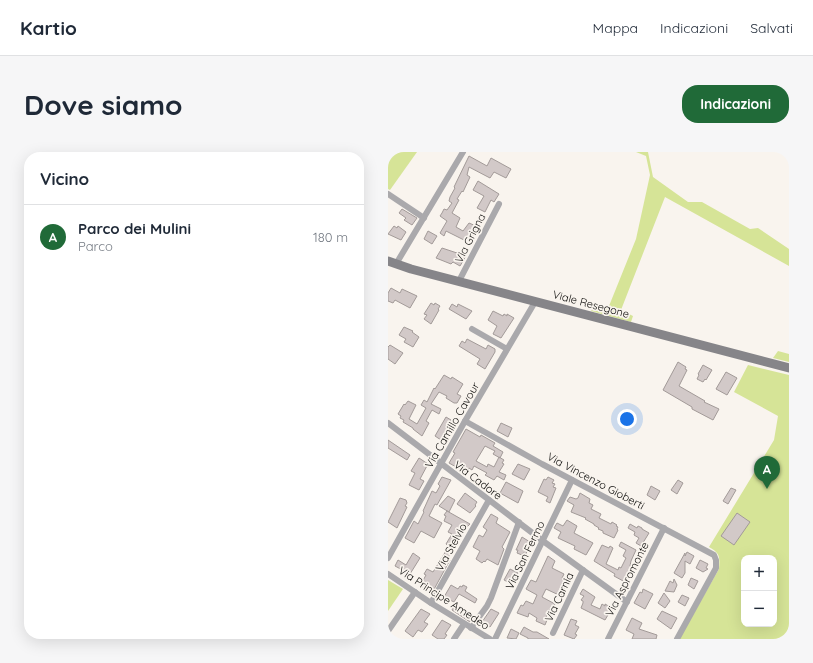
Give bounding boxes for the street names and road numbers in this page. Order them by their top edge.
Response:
street label: Via Grigna [452,211,488,265]
street label: Viale Resegone [551,287,631,321]
street label: Via Camillo Cavour [422,379,483,470]
street label: Via Vincenzo Gioberti [545,449,647,513]
street label: Via Cadore [451,457,505,503]
street label: Via San Fermo [502,518,548,592]
street label: Via Stelvio [432,520,470,573]
street label: Via Aspromonte [602,539,652,619]
street label: Via Principe Amedeo [396,563,492,633]
street label: Via Carnia [541,570,577,624]

